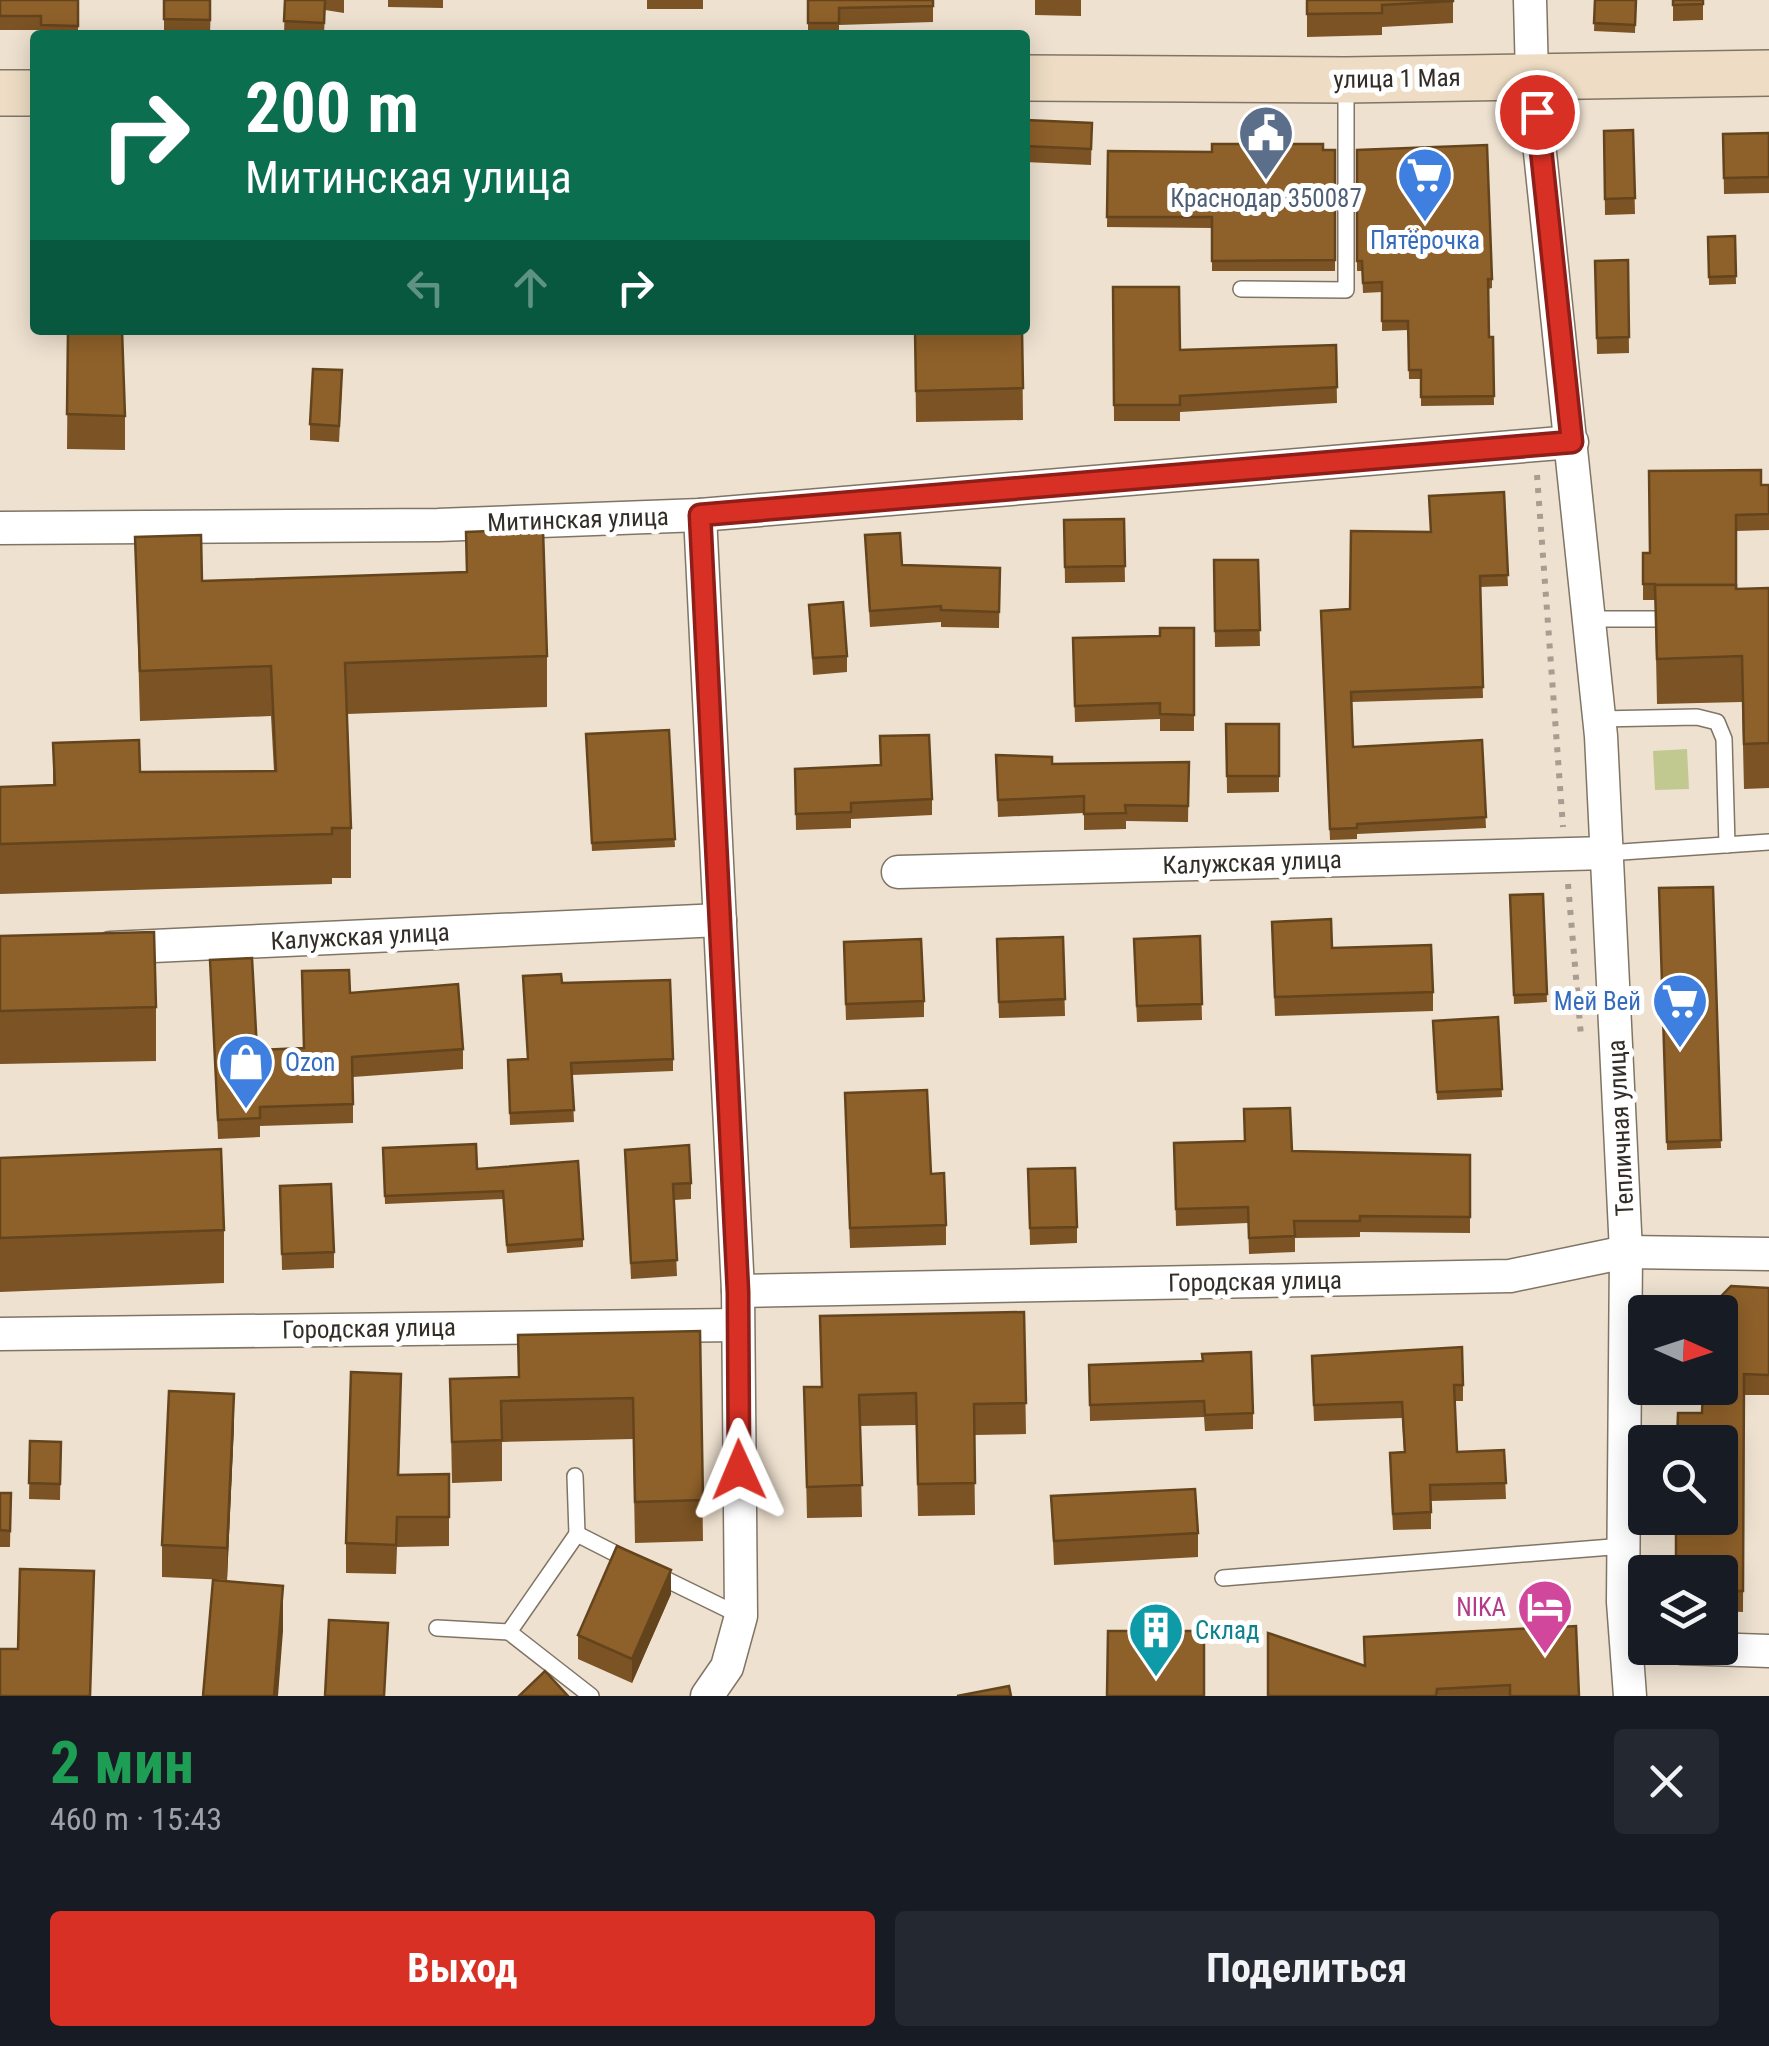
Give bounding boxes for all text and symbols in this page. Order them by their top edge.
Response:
street label: улица 1 Мая [1333,63,1461,94]
text: 200 m [245,67,419,149]
icon: right [80,70,210,200]
pin [1495,70,1580,155]
icon: arrive [1510,85,1565,140]
public building icon: Краснодар 350087 [1236,103,1296,182]
supermarket icon: Пятёрочка [1395,145,1455,224]
text: Митинская улица [245,151,572,204]
place label: Краснодар 350087 [1170,184,1362,213]
place label: Пятёрочка [1370,226,1480,255]
icon: left [398,260,453,315]
icon: ahead [503,260,558,315]
icon: right [608,260,663,315]
street label: Митинская улица [487,502,669,537]
street label: Калужская улица [1162,845,1342,880]
street label: Калужская улица [270,917,450,956]
supermarket icon: Мей Вей [1650,971,1710,1050]
place label: Мей Вей [1554,987,1641,1016]
shop icon: Ozon [216,1032,276,1111]
street label: Тепличная улица [1601,1039,1640,1217]
place label: Ozon [285,1048,335,1077]
street label: Городская улица [1168,1265,1342,1298]
north arrow [1628,1295,1738,1405]
map controls [1628,1295,1738,1665]
street label: Городская улица [282,1312,456,1345]
position arrow [687,1418,791,1522]
button: search [1628,1425,1738,1535]
button: layers [1628,1555,1738,1665]
hotel icon: NIKA [1515,1577,1575,1656]
place label: NIKA [1456,1593,1506,1622]
building icon: Склад [1126,1600,1186,1679]
place label: Склад [1195,1616,1259,1645]
text: 2 мин [50,1727,194,1798]
button: close [1614,1729,1719,1834]
text: 460 m · 15:43 [50,1800,222,1838]
button: Выход [50,1911,875,2026]
button: Поделиться [895,1911,1719,2026]

